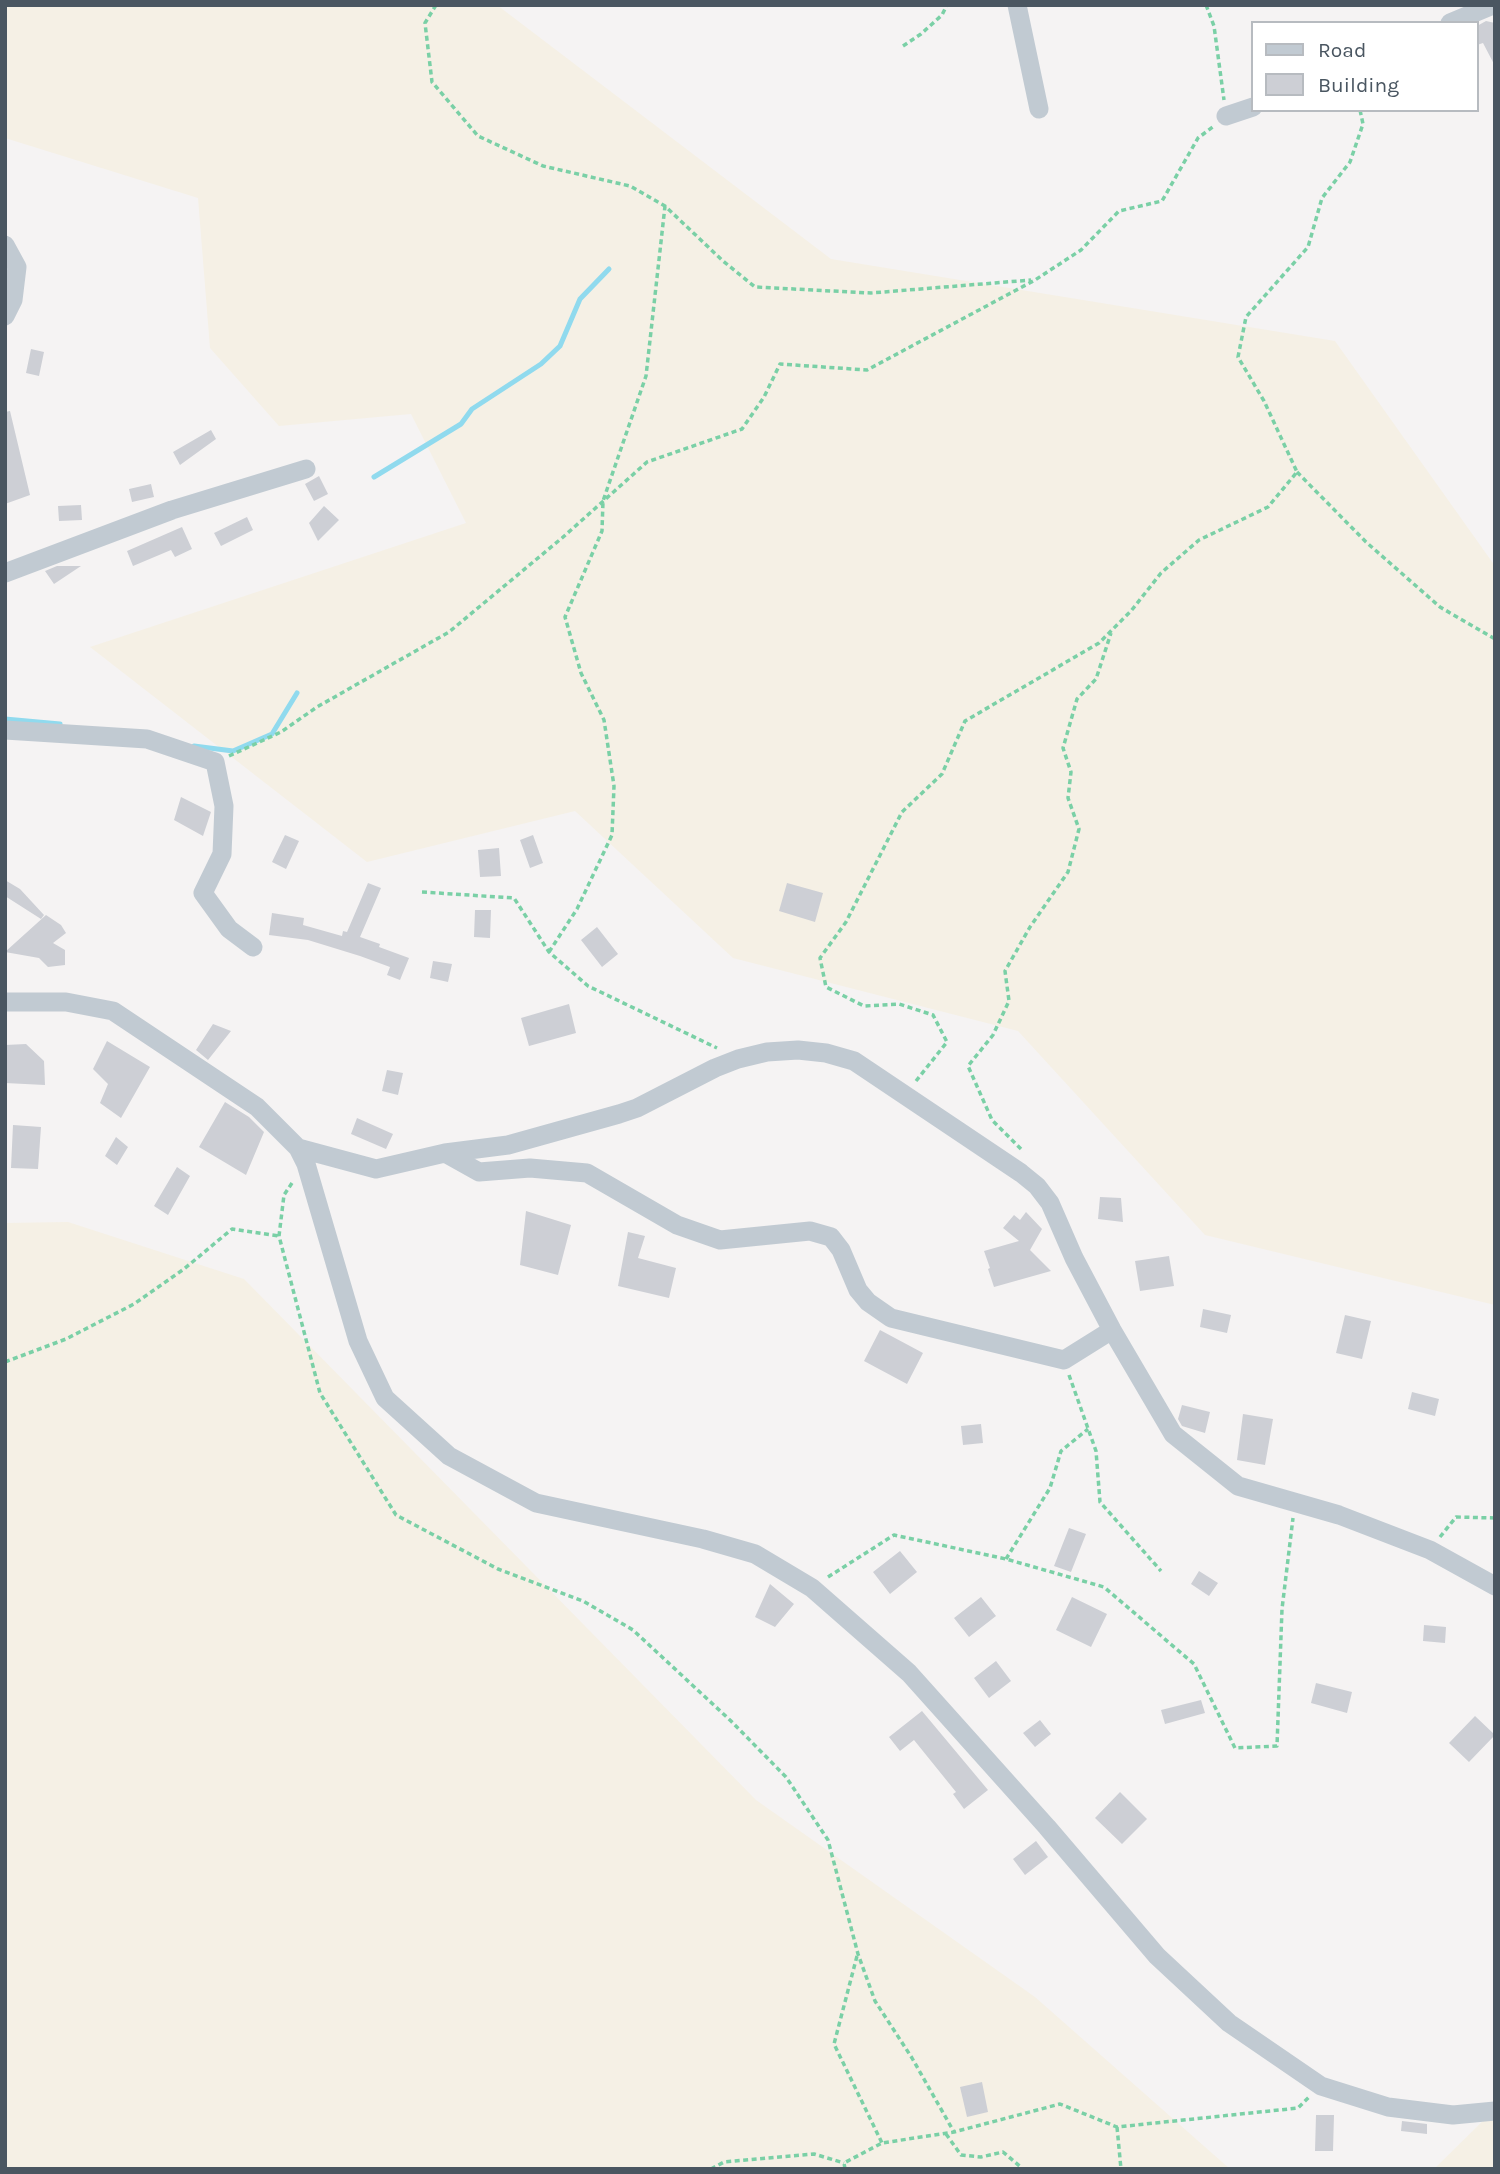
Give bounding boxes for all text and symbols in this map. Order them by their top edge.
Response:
legend [1252,21,1479,112]
text: Road [1318,38,1366,62]
text: Building [1318,73,1399,97]

